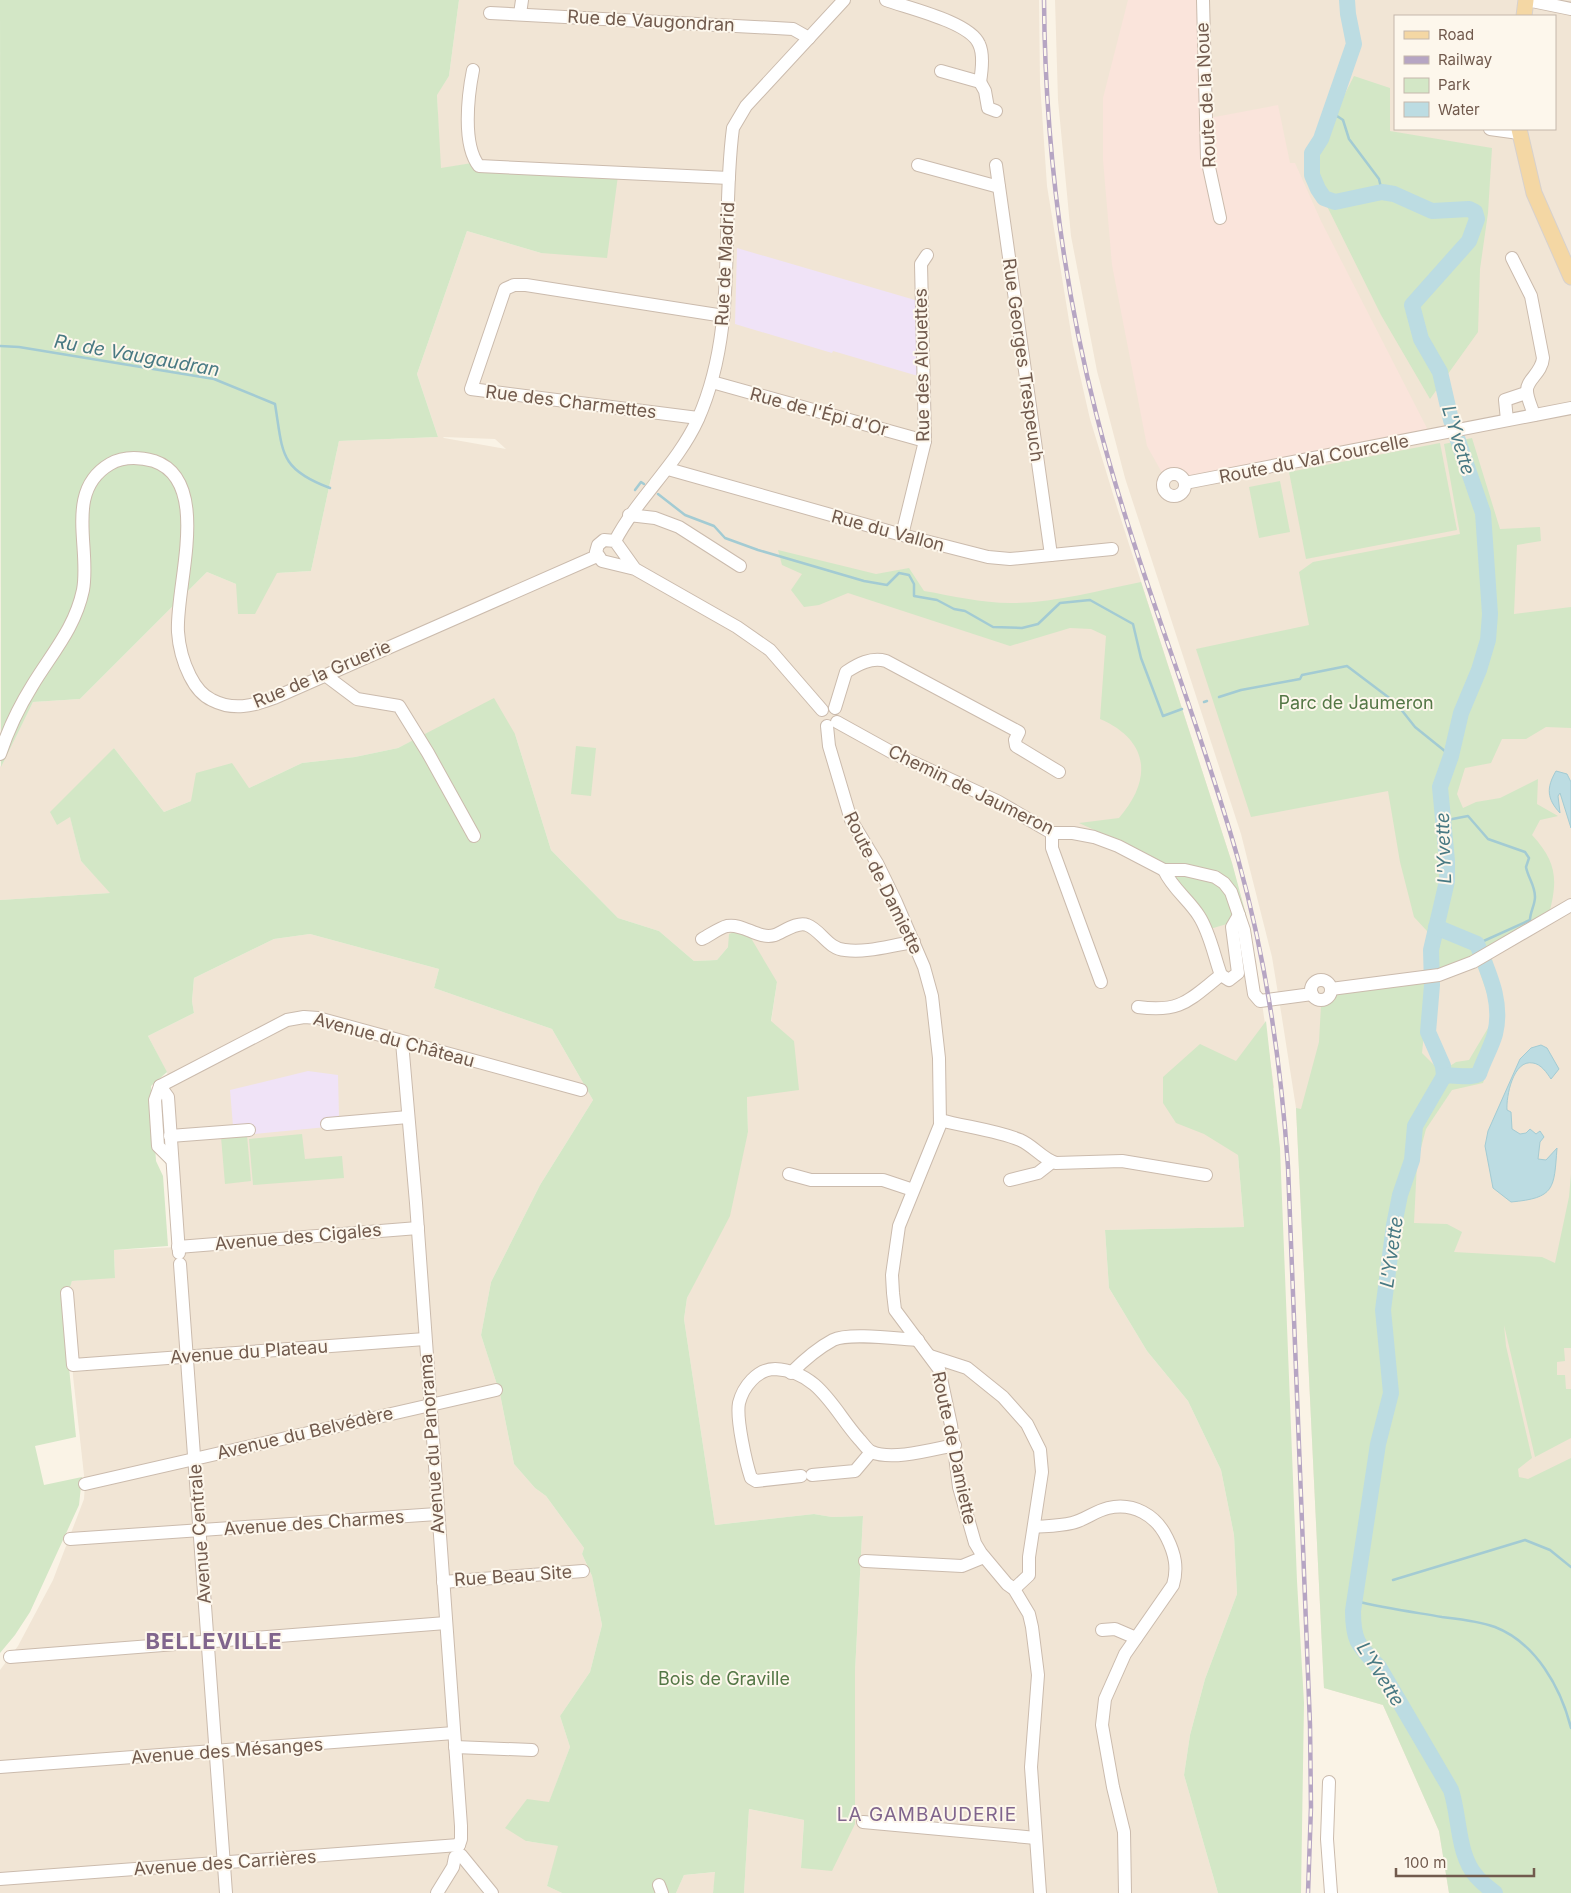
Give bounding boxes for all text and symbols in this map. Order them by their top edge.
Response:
street label: Rue de Vaugondran [567,6,735,35]
legend [1394,15,1556,130]
street label: Route de la Noue [1191,22,1220,168]
text: Road [1438,25,1474,44]
text: Railway [1438,50,1493,69]
text: Park [1438,75,1471,94]
text: Water [1438,100,1480,119]
street label: Rue de Madrid [711,201,738,327]
street label: Rue Georges Trespeuch [999,257,1048,463]
street label: Rue des Alouettes [910,288,933,442]
water label: Ru de Vaugaudran [52,330,222,381]
street label: Rue des Charmettes [484,381,658,422]
street label: Rue de l'Épi d'Or [748,382,891,440]
water label: L'Yvette [1437,403,1480,478]
street label: Route du Val Courcelle [1217,430,1411,487]
street label: Rue du Vallon [829,505,947,556]
street label: Rue de la Gruerie [250,635,394,712]
park label: Parc de Jaumeron [1278,692,1434,713]
street label: Chemin de Jaumeron [885,740,1058,839]
street label: Route de Damiette [840,808,927,957]
water label: L'Yvette [1431,812,1456,884]
street label: Avenue du Château [311,1008,477,1071]
water label: L'Yvette [1375,1215,1408,1289]
street label: Avenue des Cigales [214,1219,382,1254]
street label: Avenue du Plateau [169,1336,329,1367]
street label: Avenue du Panorama [415,1353,448,1535]
street label: Route de Damiette [928,1369,981,1526]
street label: Avenue du Belvédère [215,1402,395,1463]
street label: Avenue Centrale [184,1463,215,1605]
street label: Avenue des Charmes [223,1506,405,1539]
street label: Rue Beau Site [453,1561,573,1590]
district label: BELLEVILLE [145,1628,283,1654]
water label: L'Yvette [1352,1638,1409,1711]
park label: Bois de Graville [658,1668,790,1689]
street label: Avenue des Mésanges [130,1733,324,1768]
district label: LA GAMBAUDERIE [837,1803,1017,1826]
street label: Avenue des Carrières [133,1846,317,1879]
scale bar [1396,1846,1534,1878]
text: 100 m [1404,1853,1446,1872]

